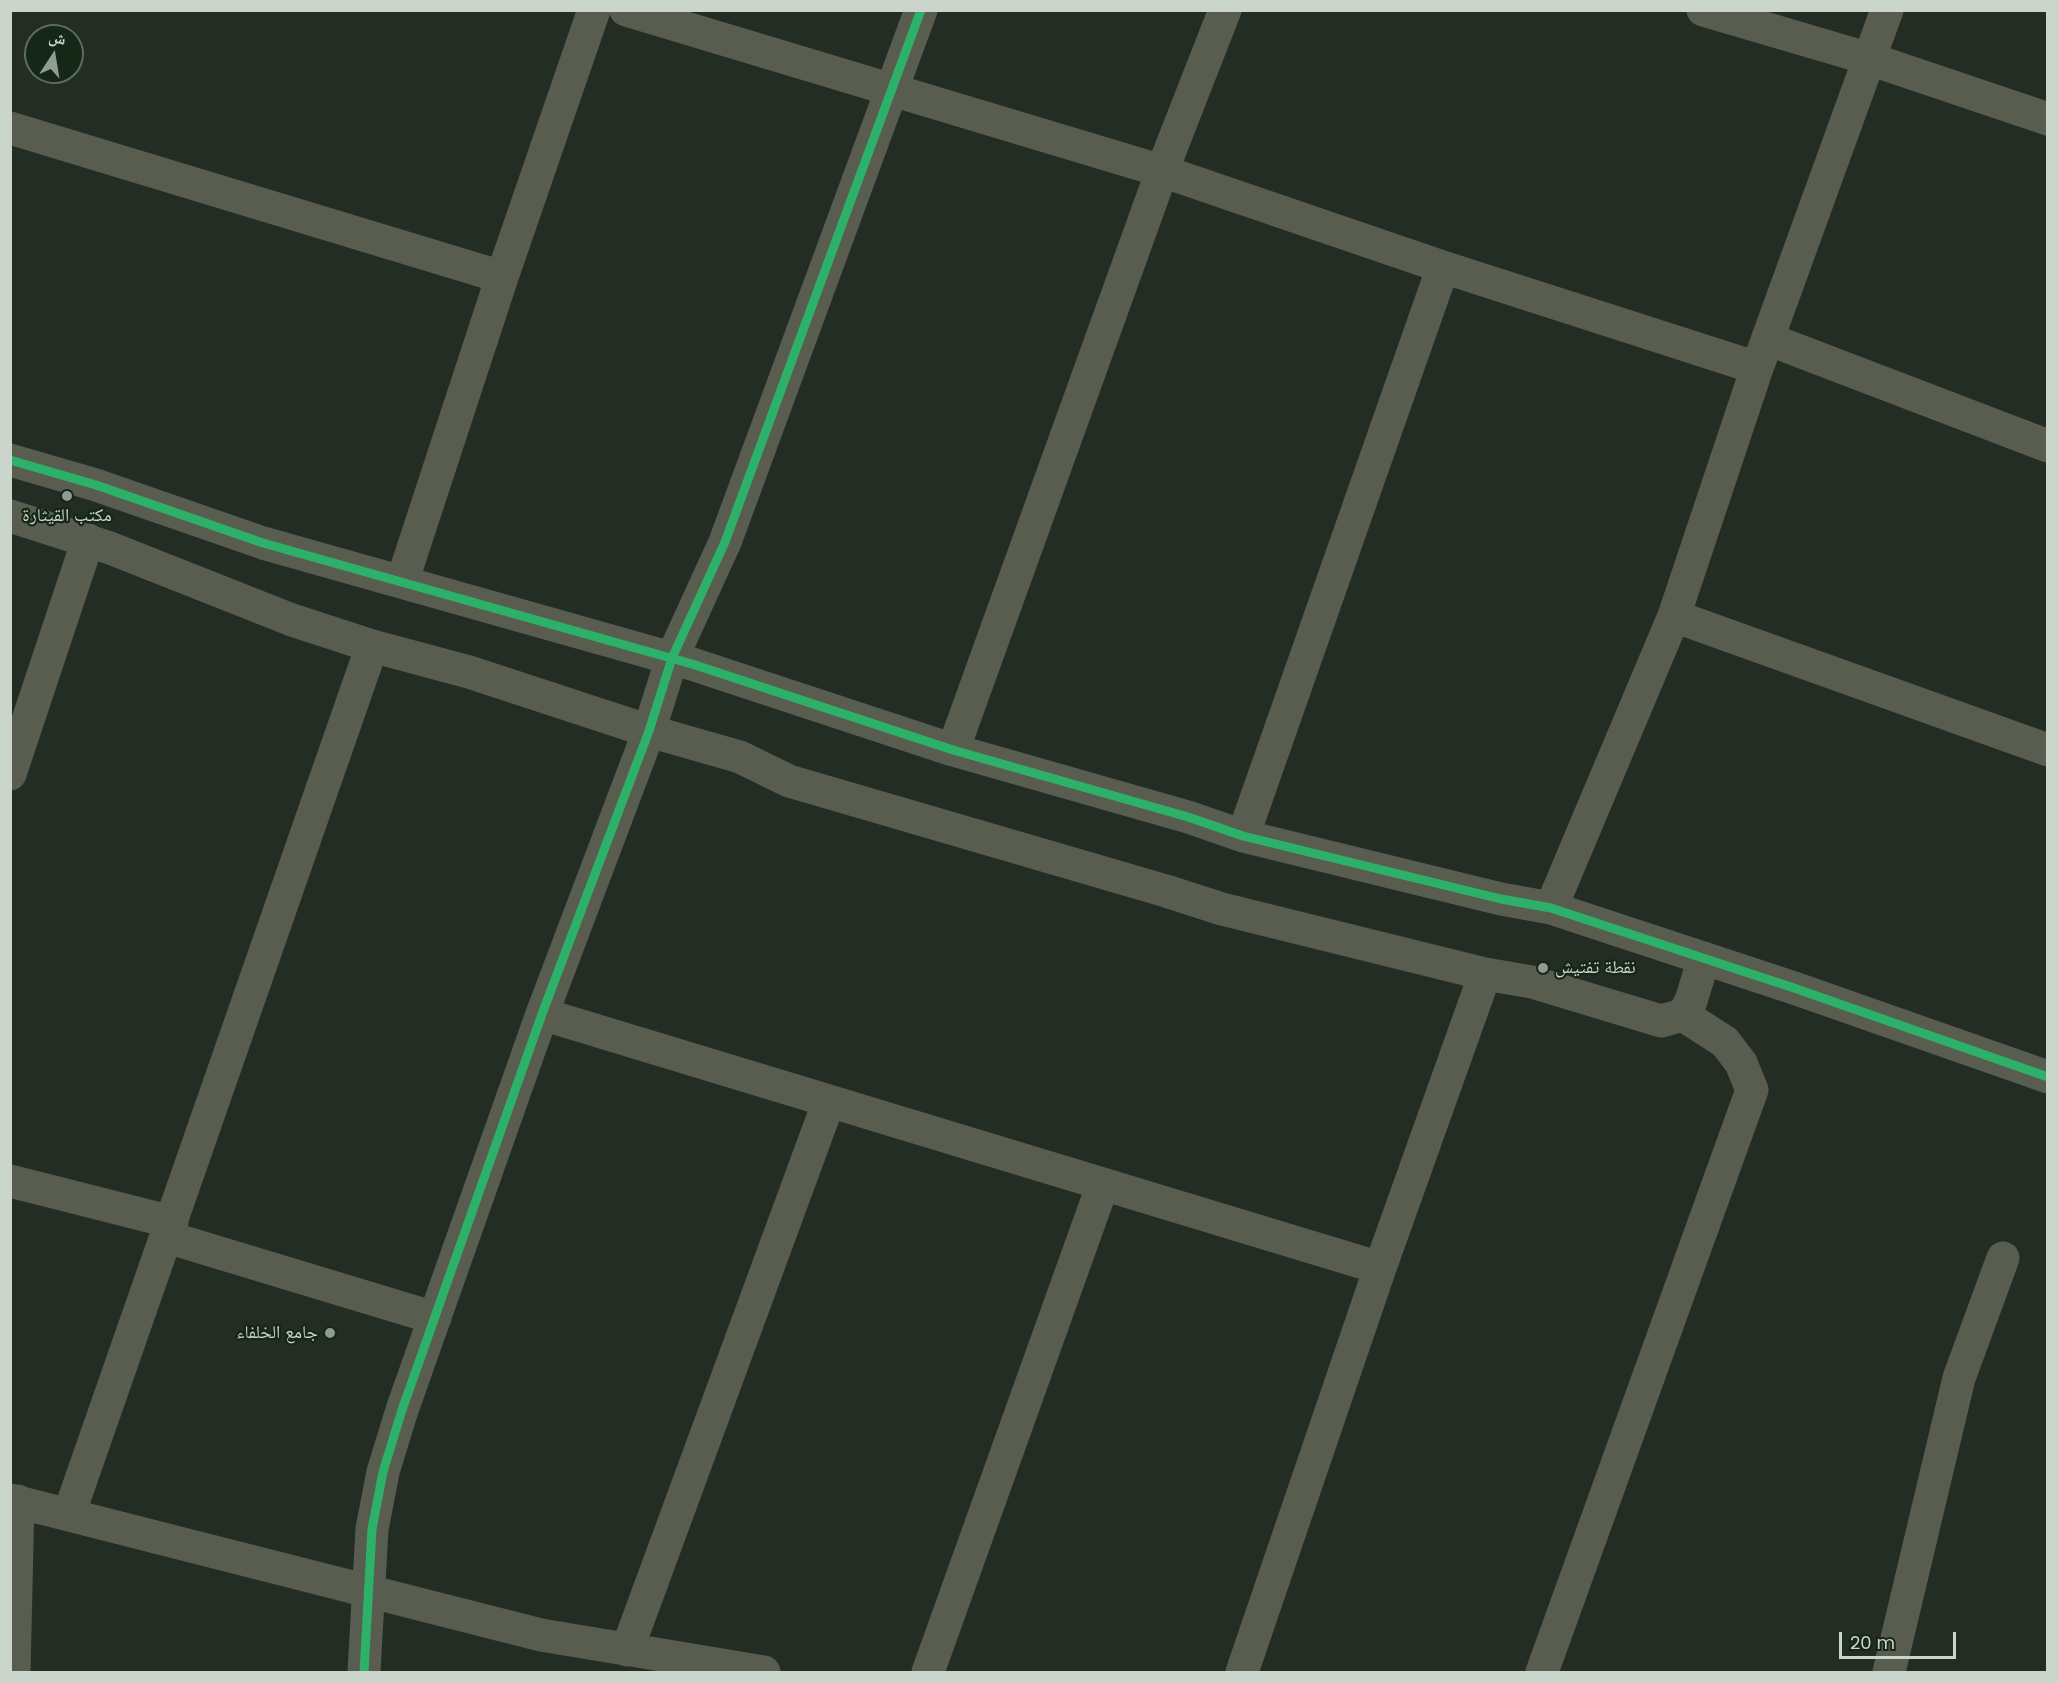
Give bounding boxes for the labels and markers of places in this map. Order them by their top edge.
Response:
marker: مكتب القيثارة [60,489,74,503]
place label: مكتب القيثارة [22,505,112,527]
place label: نقطة تفتيش [1555,957,1636,979]
marker: نقطة تفتيش [1536,961,1550,975]
place label: جامع الخلفاء [237,1322,318,1344]
marker: جامع الخلفاء [323,1326,337,1340]

